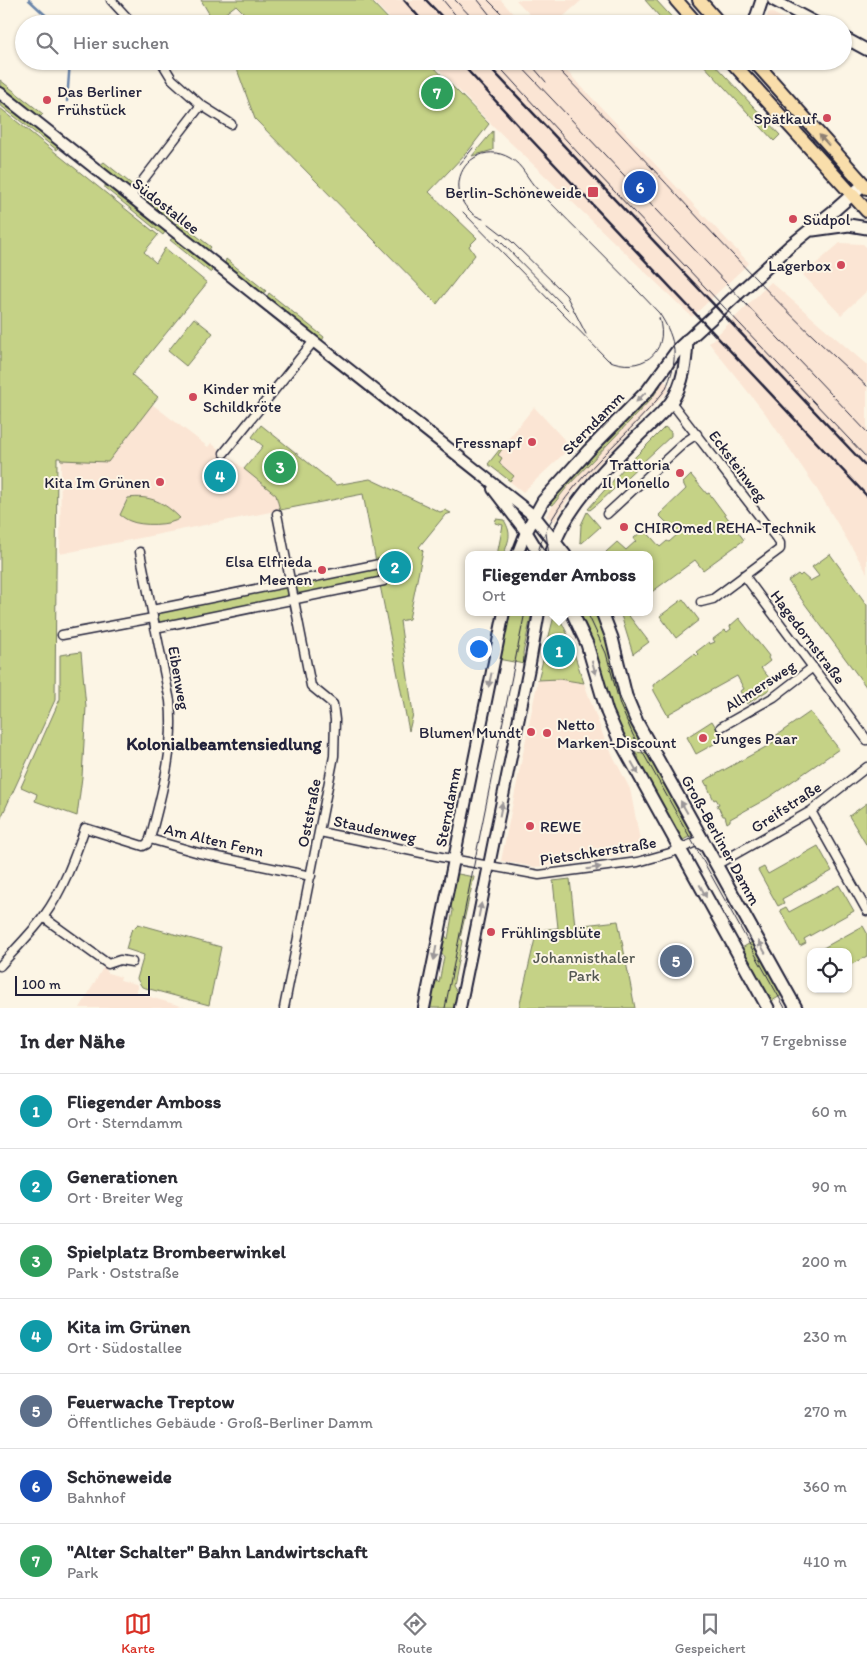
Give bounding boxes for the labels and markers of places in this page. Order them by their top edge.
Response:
pin: 7 [421,74,453,112]
place label: Das Berliner Frühstück [57,82,142,119]
marker: Das Berliner Frühstück [41,94,53,106]
place label: Spätkauf [754,109,818,128]
marker: Spätkauf [821,112,833,124]
pin: 6 [624,168,656,206]
place label: Berlin-Schöneweide [445,183,582,202]
marker: Berlin-Schöneweide [586,185,600,199]
place label: Südpol [803,210,851,229]
marker: Südpol [787,213,799,225]
place label: Lagerbox [768,256,831,275]
marker: Lagerbox [835,259,847,271]
place label: Kinder mit Schildkröte [203,379,281,416]
marker: Kinder mit Schildkröte [187,391,199,403]
place label: Fressnapf [455,433,523,452]
marker: Fressnapf [526,436,538,448]
pin: 3 [264,448,296,486]
place label: Trattoria Il Monello [602,455,671,492]
pin: 4 [204,457,236,495]
marker: Trattoria Il Monello [674,467,686,479]
place label: Kita Im Grünen [44,473,150,492]
marker: Kita Im Grünen [154,476,166,488]
place label: CHIROmed REHA-Technik [634,518,817,537]
marker: CHIROmed REHA-Technik [618,521,630,533]
pin: 2 [379,548,411,586]
place label: Elsa Elfrieda Meenen [225,552,313,589]
marker: Elsa Elfrieda Meenen [316,564,328,576]
pin: 1 [543,632,575,670]
place label: Netto Marken-Discount [557,715,677,752]
place label: Blumen Mundt [419,723,521,742]
marker: Blumen Mundt [525,726,537,738]
marker: Netto Marken-Discount [541,727,553,739]
place label: Junges Paar [713,729,798,748]
marker: Junges Paar [697,732,709,744]
place label: REWE [540,817,581,836]
marker: REWE [524,820,536,832]
place label: Frühlingsblüte [501,923,601,942]
marker: Frühlingsblüte [485,926,497,938]
pin: 5 [660,942,692,980]

